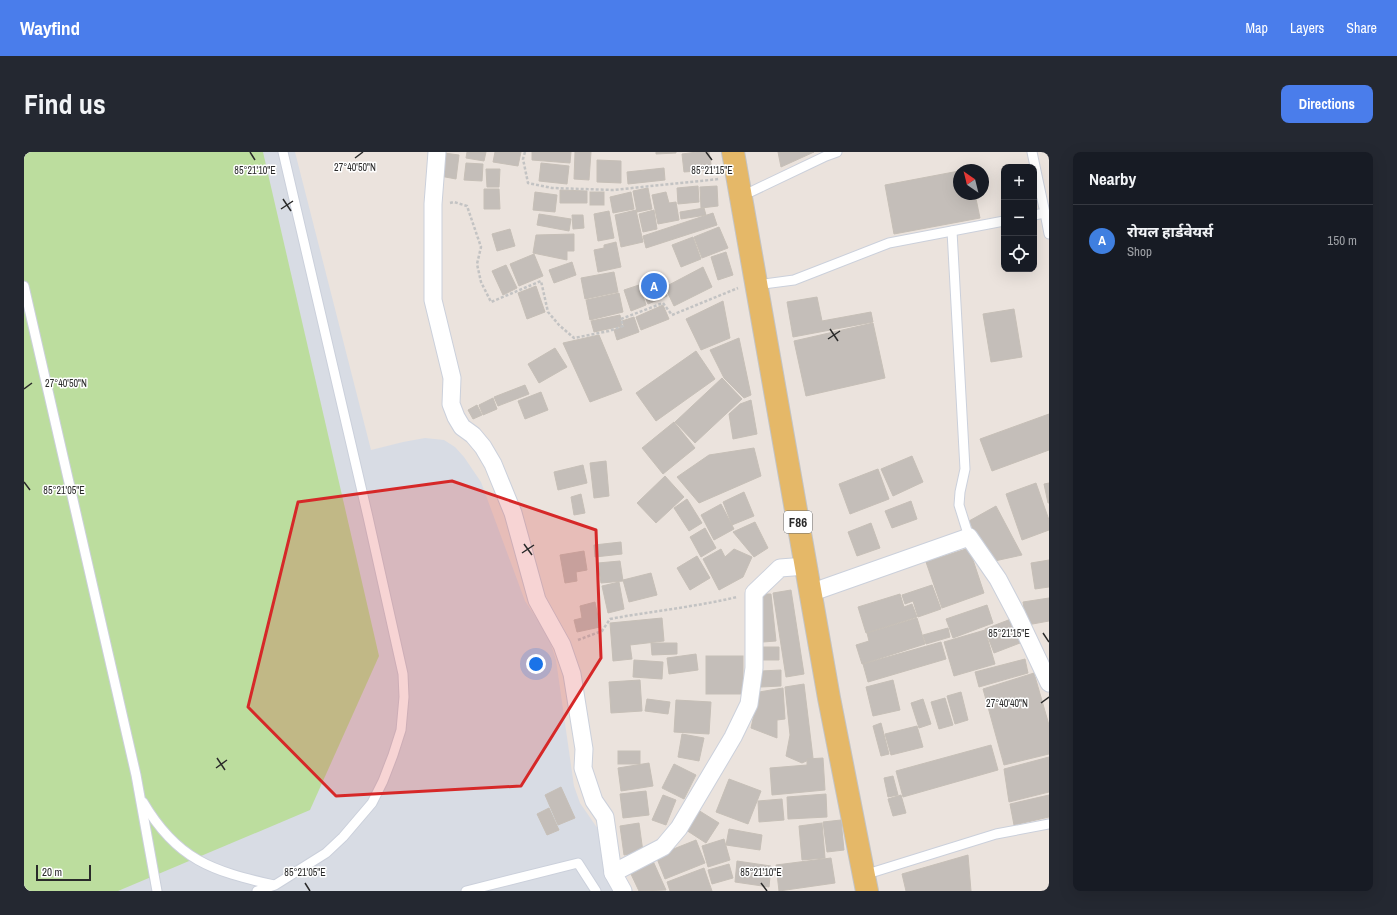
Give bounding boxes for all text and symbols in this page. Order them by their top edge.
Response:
text: Wayfind [20,15,80,41]
text: Map [1246,19,1268,37]
text: Layers [1290,19,1324,37]
text: Share [1346,19,1377,37]
text: Find us [24,85,106,123]
button: Directions [1281,85,1373,123]
text: 27°40'50"N [334,161,376,174]
text: 85°21'10"E [234,164,276,177]
text: 85°21'15"E [691,164,733,177]
north arrow [953,164,989,200]
map controls [1001,164,1037,272]
button: + [1001,164,1037,200]
text: Nearby [1089,167,1136,190]
button: − [1001,200,1037,236]
text: रोयल हार्डवेयर्स [1127,221,1213,242]
text: A [1098,232,1106,249]
text: 150 m [1327,232,1357,249]
button: locate [1001,236,1037,272]
text: Shop [1127,243,1152,260]
pin: A [641,271,667,301]
text: 27°40'50"N [45,377,87,390]
text: 85°21'05"E [43,484,85,497]
road number: F86 [784,511,812,533]
text: 85°21'15"E [988,627,1030,640]
your location [526,654,546,674]
text: 27°40'40"N [986,697,1028,710]
scale bar [36,863,91,882]
text: 20 m [42,865,62,879]
text: 85°21'05"E [284,866,326,879]
text: 85°21'10"E [740,866,782,879]

